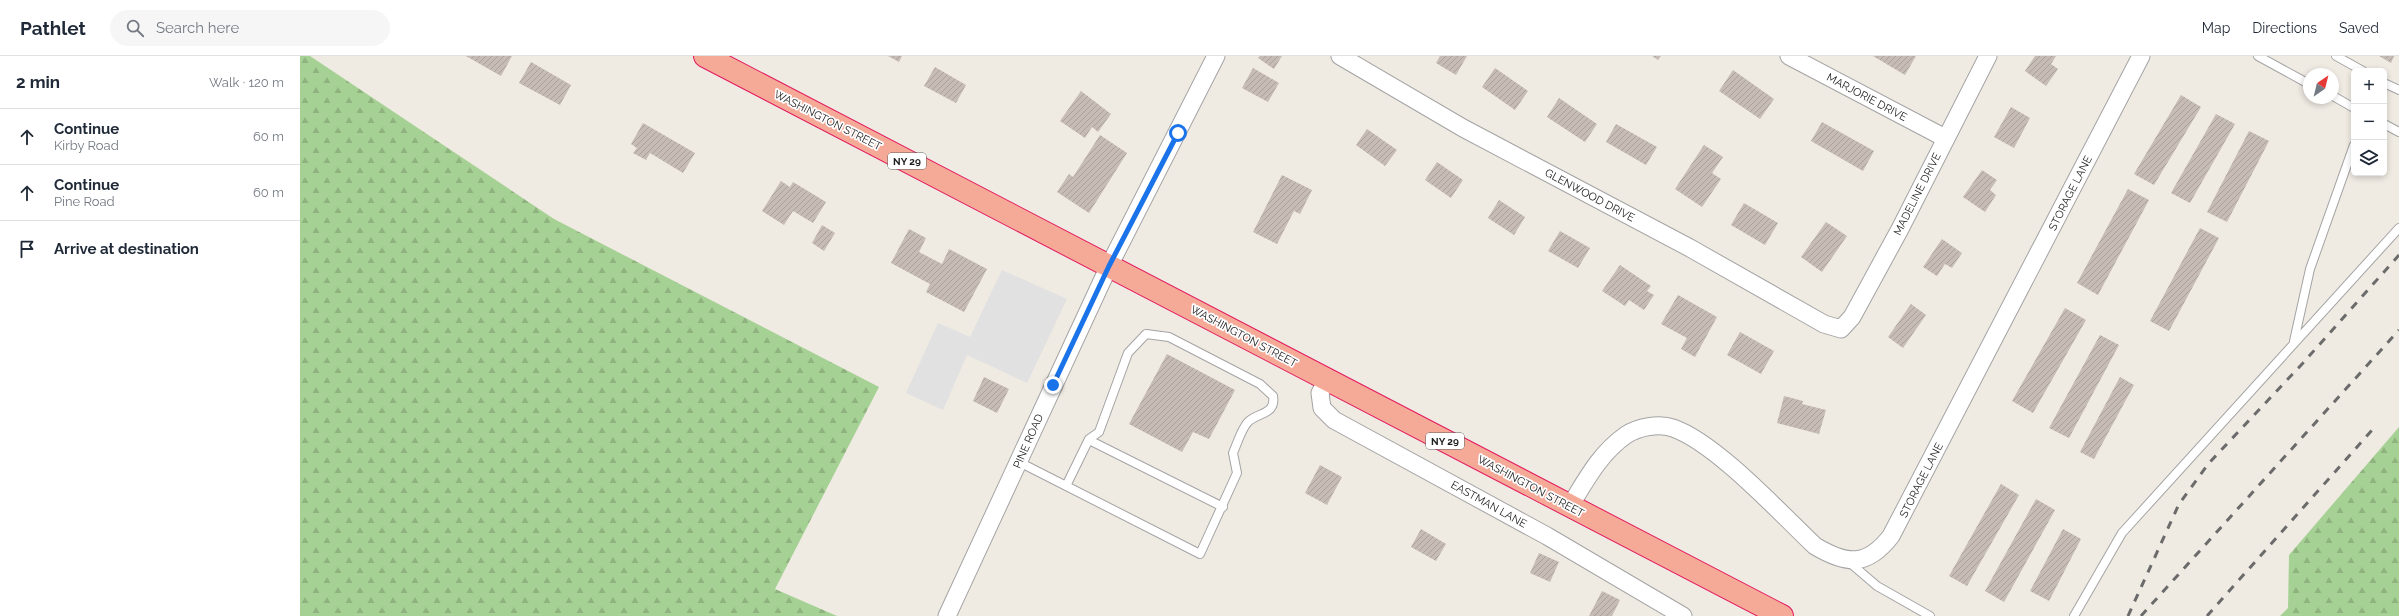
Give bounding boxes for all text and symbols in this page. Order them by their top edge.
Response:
search box [110,10,390,46]
text: Pathlet [20,17,86,39]
icon: search [124,17,146,39]
text: Search here [156,19,239,37]
text: Map [2202,20,2230,36]
text: Directions [2252,20,2317,36]
text: Saved [2339,20,2379,36]
north arrow [2303,68,2339,104]
map controls [2351,68,2387,176]
button: + [2351,68,2387,104]
street label: MARJORIE DRIVE [1824,71,1909,124]
text: 2 min [16,72,60,92]
text: Walk · 120 m [209,75,284,90]
street label: WASHINGTON STREET [772,88,884,153]
button: − [2351,104,2387,140]
text: Continue [54,120,119,138]
route start [1169,124,1187,142]
icon: ahead [16,126,38,148]
text: 60 m [253,129,284,144]
text: Kirby Road [54,138,119,153]
button: layers [2351,140,2387,176]
street label: MADELINE DRIVE [1891,151,1944,238]
road number: NY 29 [888,153,926,169]
street label: STORAGE LANE [2046,153,2095,233]
street label: GLENWOOD DRIVE [1543,166,1637,225]
text: Continue [54,176,119,194]
icon: ahead [16,182,38,204]
text: 60 m [253,185,284,200]
text: Pine Road [54,194,115,209]
icon: arrive [16,238,38,260]
text: Arrive at destination [54,240,199,258]
street label: WASHINGTON STREET [1188,303,1299,370]
route end [1044,376,1062,394]
street label: PINE ROAD [1011,412,1046,470]
road number: NY 29 [1426,433,1464,449]
street label: STORAGE LANE [1897,440,1946,520]
street label: WASHINGTON STREET [1475,453,1586,520]
street label: EASTMAN LANE [1449,478,1529,531]

